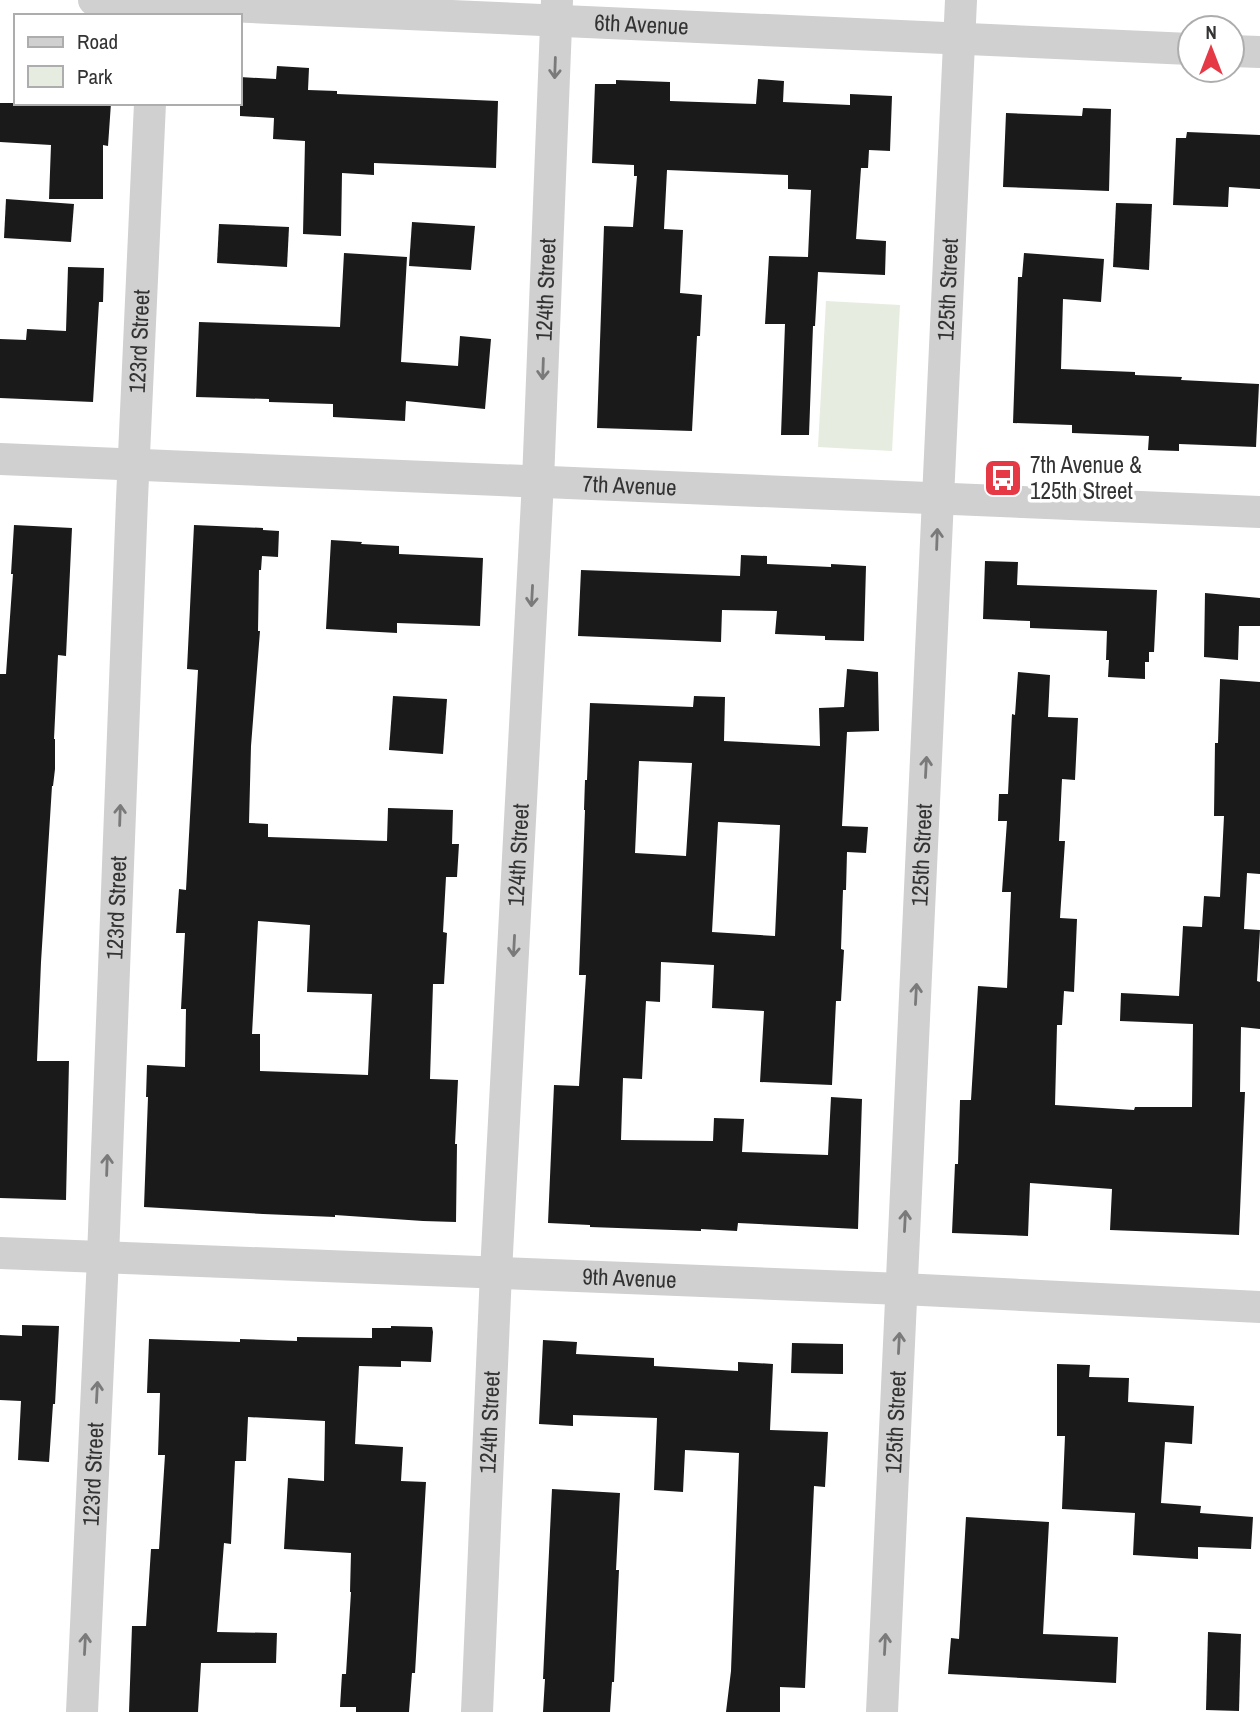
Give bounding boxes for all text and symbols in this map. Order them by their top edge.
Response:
street label: 6th Avenue [594,6,689,42]
legend [14,14,242,105]
north arrow [1176,14,1246,84]
text: N [1205,19,1217,45]
text: Road [77,27,118,56]
one-way arrow [548,56,561,79]
text: Park [77,62,113,91]
street label: 125th Street [929,237,965,342]
street label: 124th Street [528,238,563,342]
street label: 123rd Street [121,289,157,394]
one-way arrow [536,357,549,380]
place label: 7th Avenue & 125th Street [1030,449,1142,506]
bus stop icon: 7th Avenue & 125th Street [982,457,1024,499]
street label: 7th Avenue [582,468,677,502]
one-way arrow [930,528,943,551]
one-way arrow [526,584,539,607]
one-way arrow [920,755,933,778]
street label: 124th Street [499,803,536,907]
street label: 125th Street [903,803,939,907]
one-way arrow [114,804,127,827]
street label: 123rd Street [98,855,133,960]
one-way arrow [507,934,520,957]
one-way arrow [909,983,922,1006]
one-way arrow [100,1154,113,1177]
one-way arrow [899,1210,912,1233]
street label: 9th Avenue [582,1260,677,1295]
one-way arrow [893,1332,906,1355]
street label: 124th Street [471,1370,507,1474]
street label: 125th Street [877,1370,913,1474]
one-way arrow [90,1381,103,1404]
street label: 123rd Street [75,1422,110,1527]
one-way arrow [79,1633,92,1656]
one-way arrow [879,1633,892,1656]

